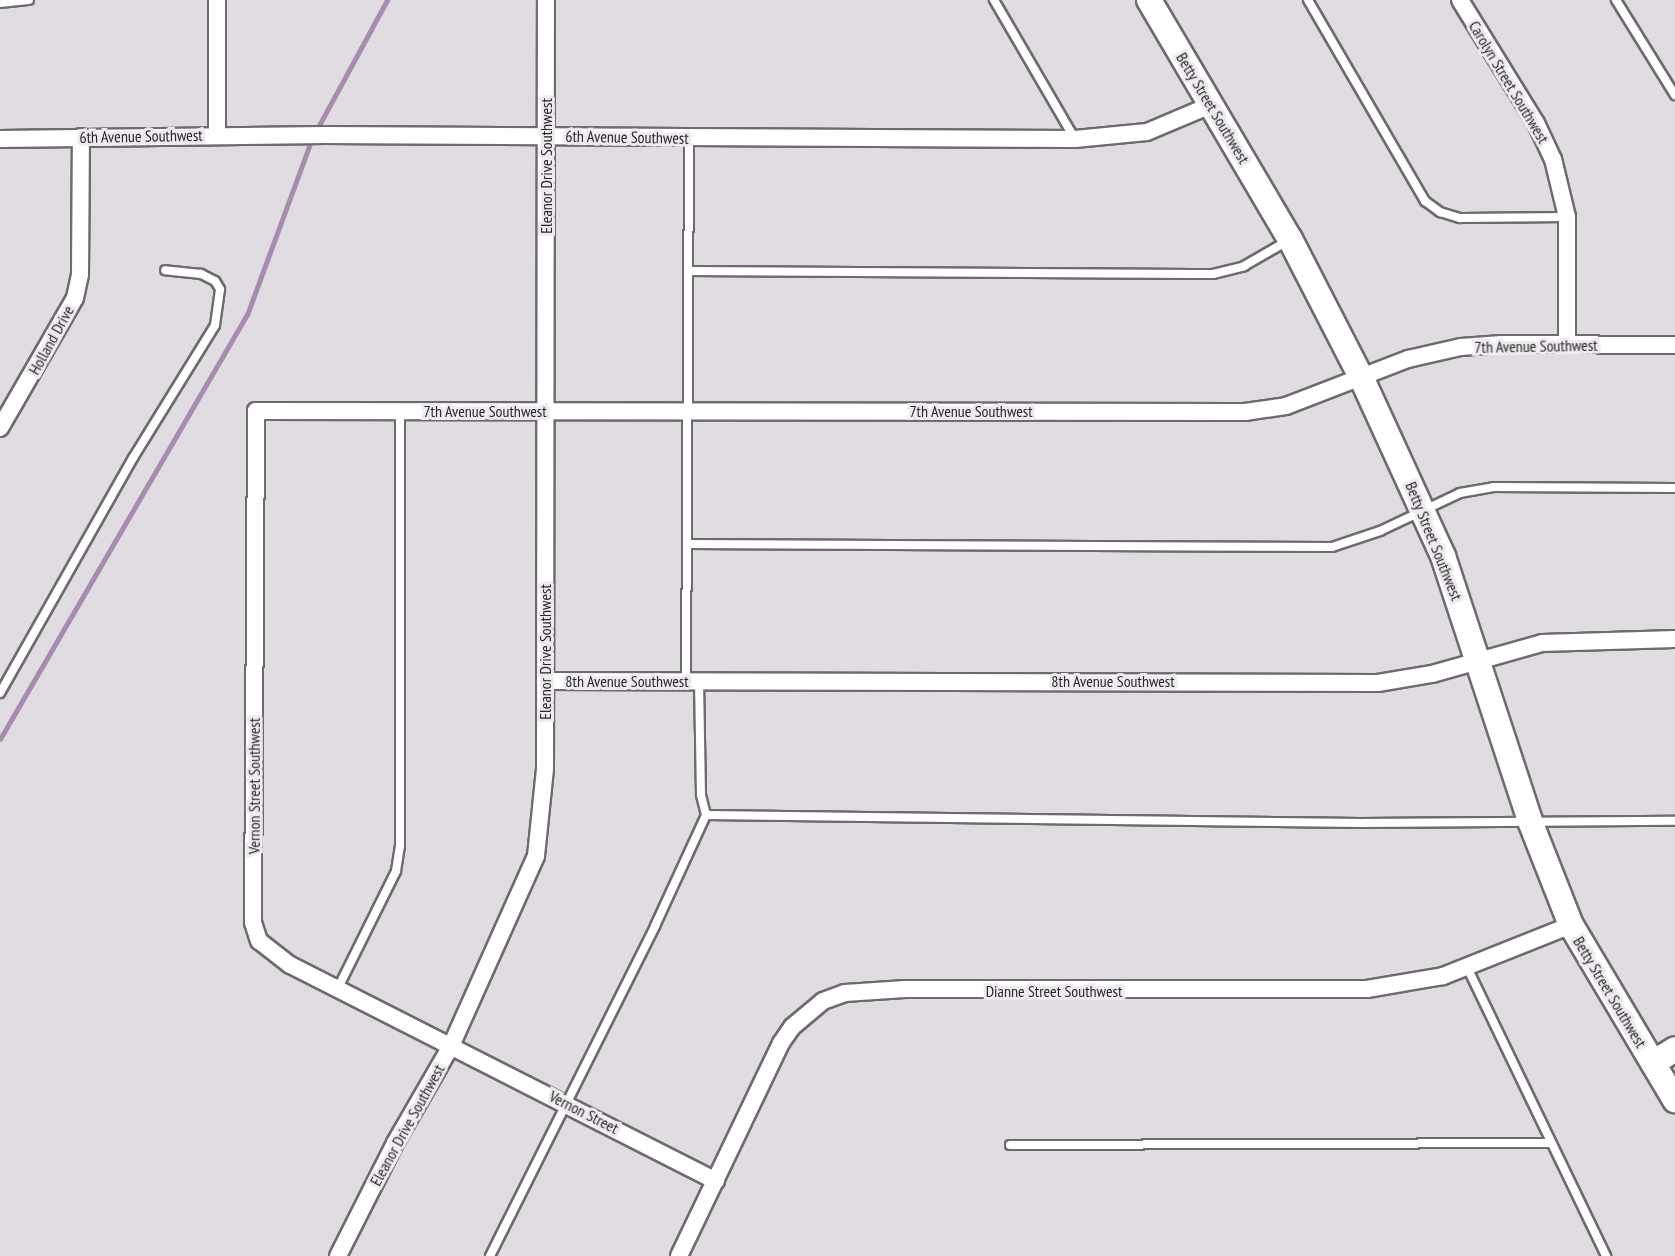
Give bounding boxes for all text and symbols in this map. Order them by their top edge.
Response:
street label: Carolyn Street Southwest [1465,17,1553,147]
street label: Betty Street Southwest [1172,49,1254,167]
street label: Eleanor Drive Southwest [536,98,556,234]
street label: 6th Avenue Southwest [79,125,203,147]
street label: 6th Avenue Southwest [565,126,689,148]
street label: Holland Drive [24,302,78,378]
street label: 7th Avenue Southwest [1474,335,1598,357]
street label: 7th Avenue Southwest [423,401,547,421]
street label: 7th Avenue Southwest [909,401,1033,421]
street label: Betty Street Southwest [1401,479,1467,603]
street label: Eleanor Drive Southwest [535,584,555,720]
street label: 8th Avenue Southwest [565,671,689,691]
street label: 8th Avenue Southwest [1051,671,1175,691]
street label: Vernon Street Southwest [244,718,264,854]
street label: Betty Street Southwest [1569,933,1651,1051]
street label: Dianne Street Southwest [986,981,1122,1001]
street label: Eleanor Drive Southwest [366,1061,448,1189]
street label: Vernon Street [546,1086,622,1138]

